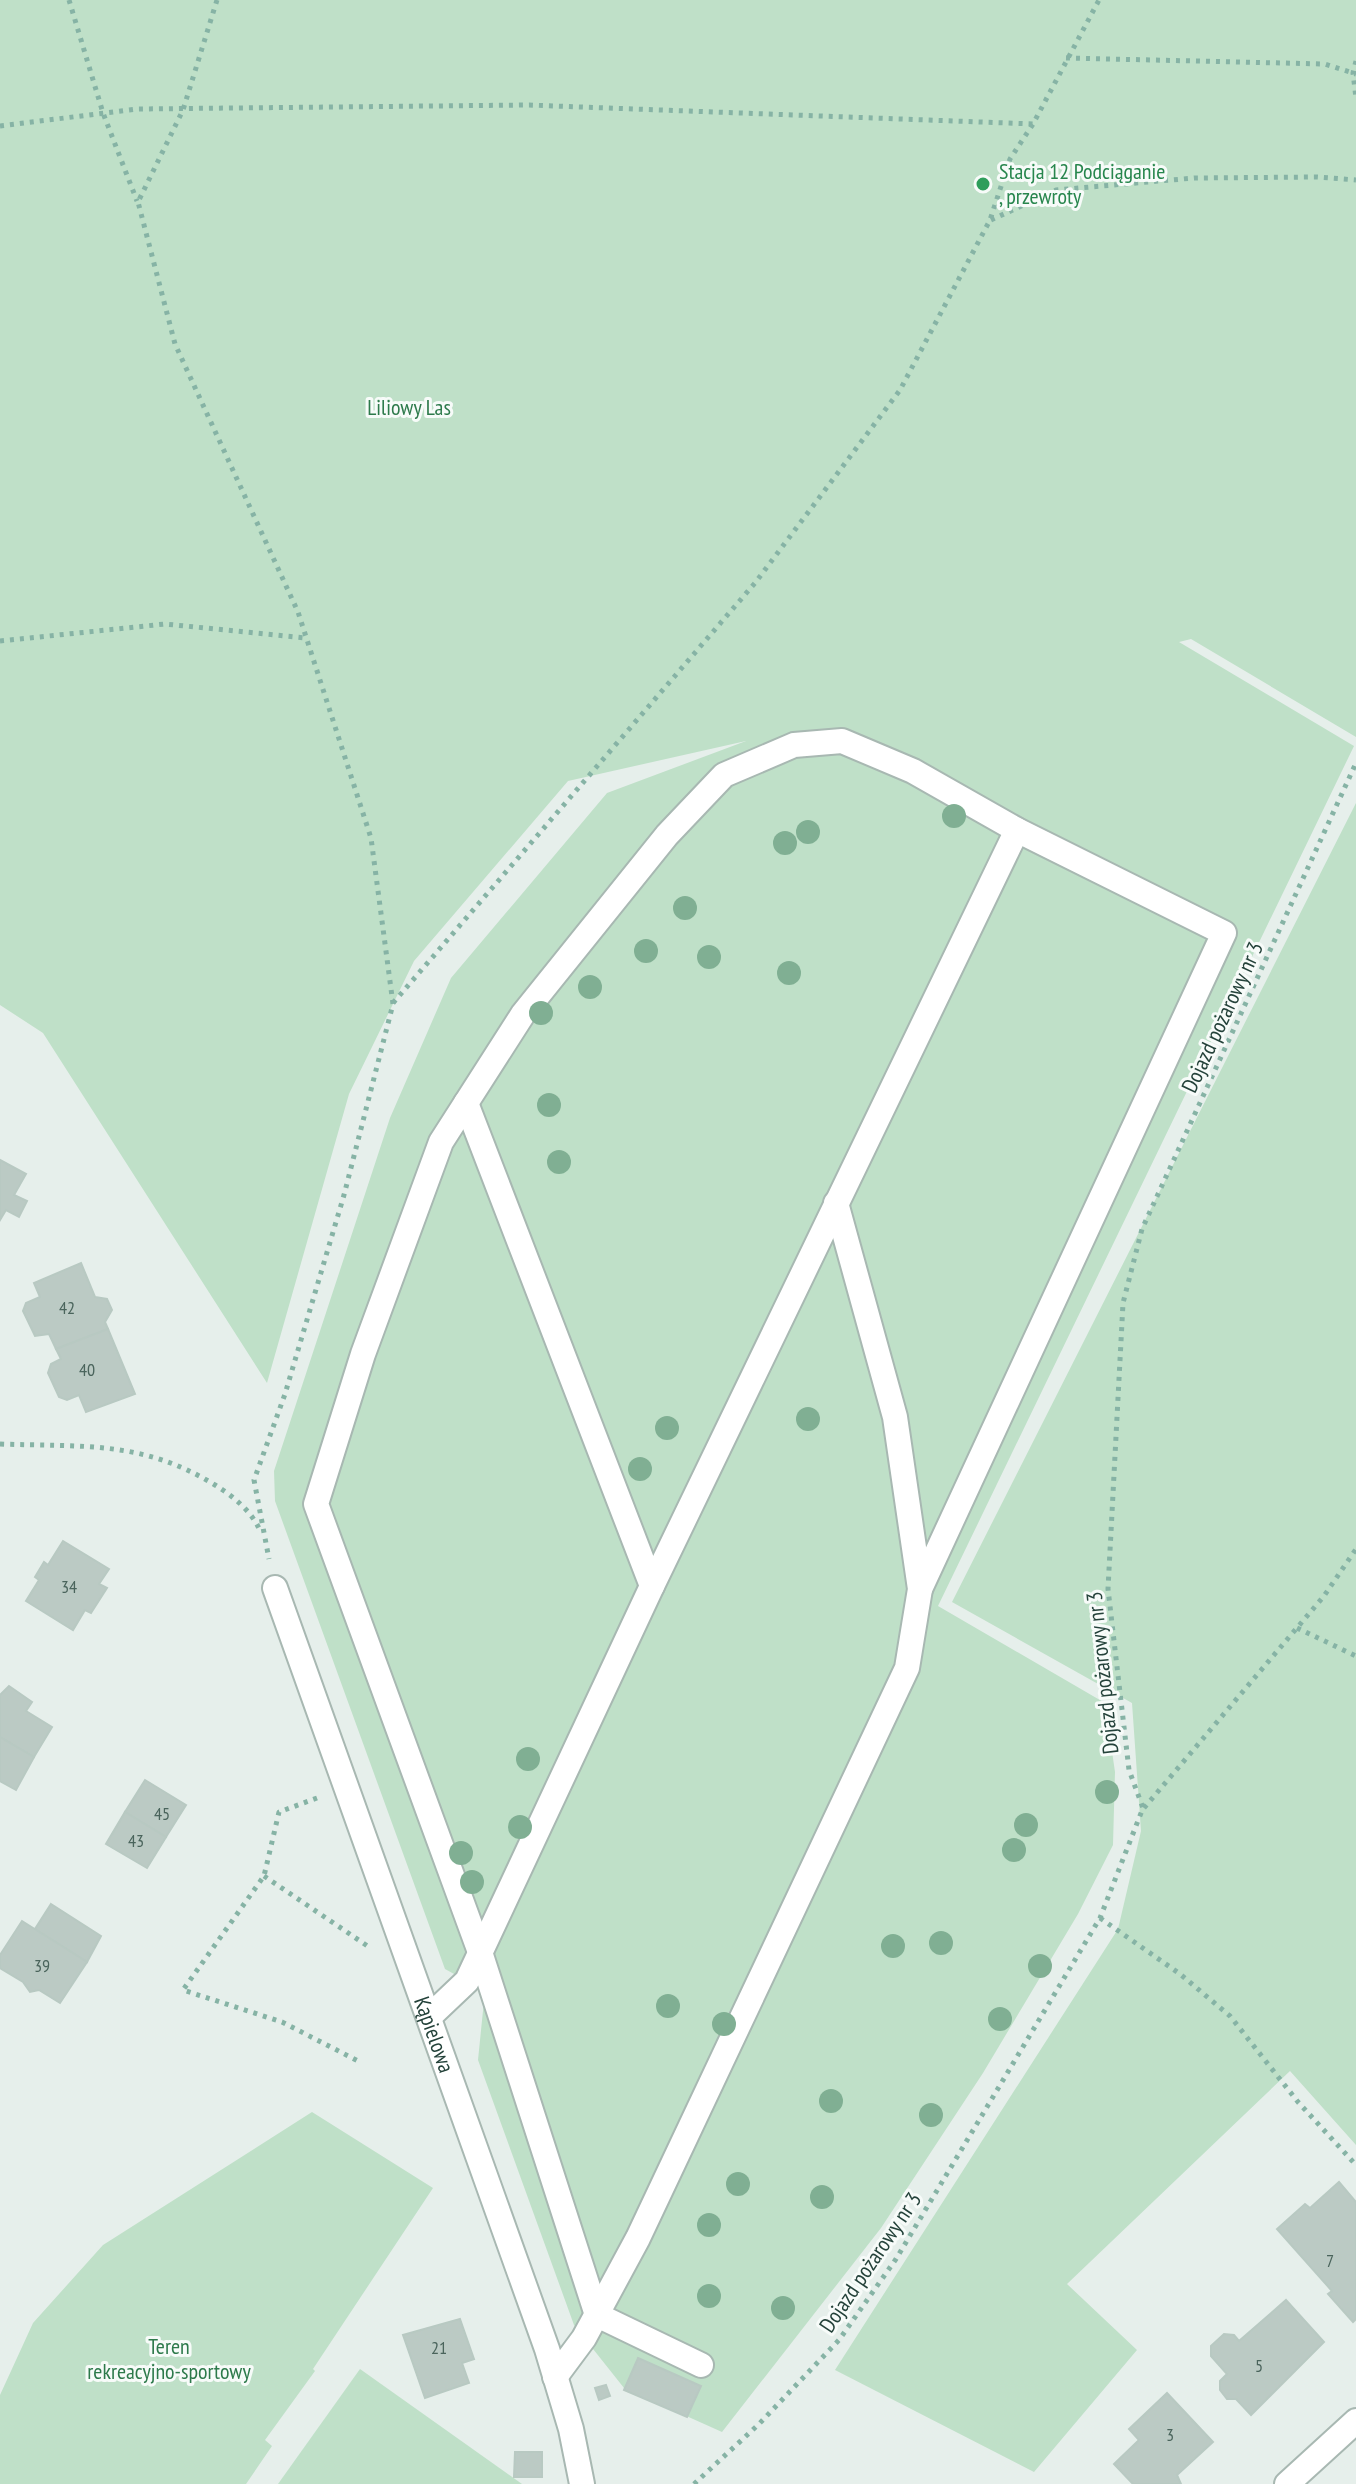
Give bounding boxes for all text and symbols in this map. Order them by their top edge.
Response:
place label: Stacja 12 Podciąganie , przewroty [999,157,1165,210]
marker: Stacja 12 Podciąganie , przewroty [974,175,992,193]
park label: Liliowy Las [367,393,451,421]
street label: Dojazd pożarowy nr 3 [1175,937,1269,1097]
house number: 42 [59,1296,75,1319]
house number: 40 [79,1358,95,1381]
house number: 34 [61,1575,77,1598]
street label: Dojazd pożarowy nr 3 [1080,1590,1124,1756]
house number: 45 [154,1802,170,1825]
house number: 43 [128,1829,144,1852]
house number: 39 [34,1954,50,1977]
street label: Kąpielowa [408,1992,461,2076]
street label: Dojazd pożarowy nr 3 [813,2186,927,2338]
house number: 7 [1326,2249,1334,2272]
park label: Teren rekreacyjno-sportowy [87,2332,251,2385]
house number: 21 [431,2336,447,2359]
house number: 5 [1255,2354,1263,2377]
house number: 3 [1166,2423,1174,2446]

